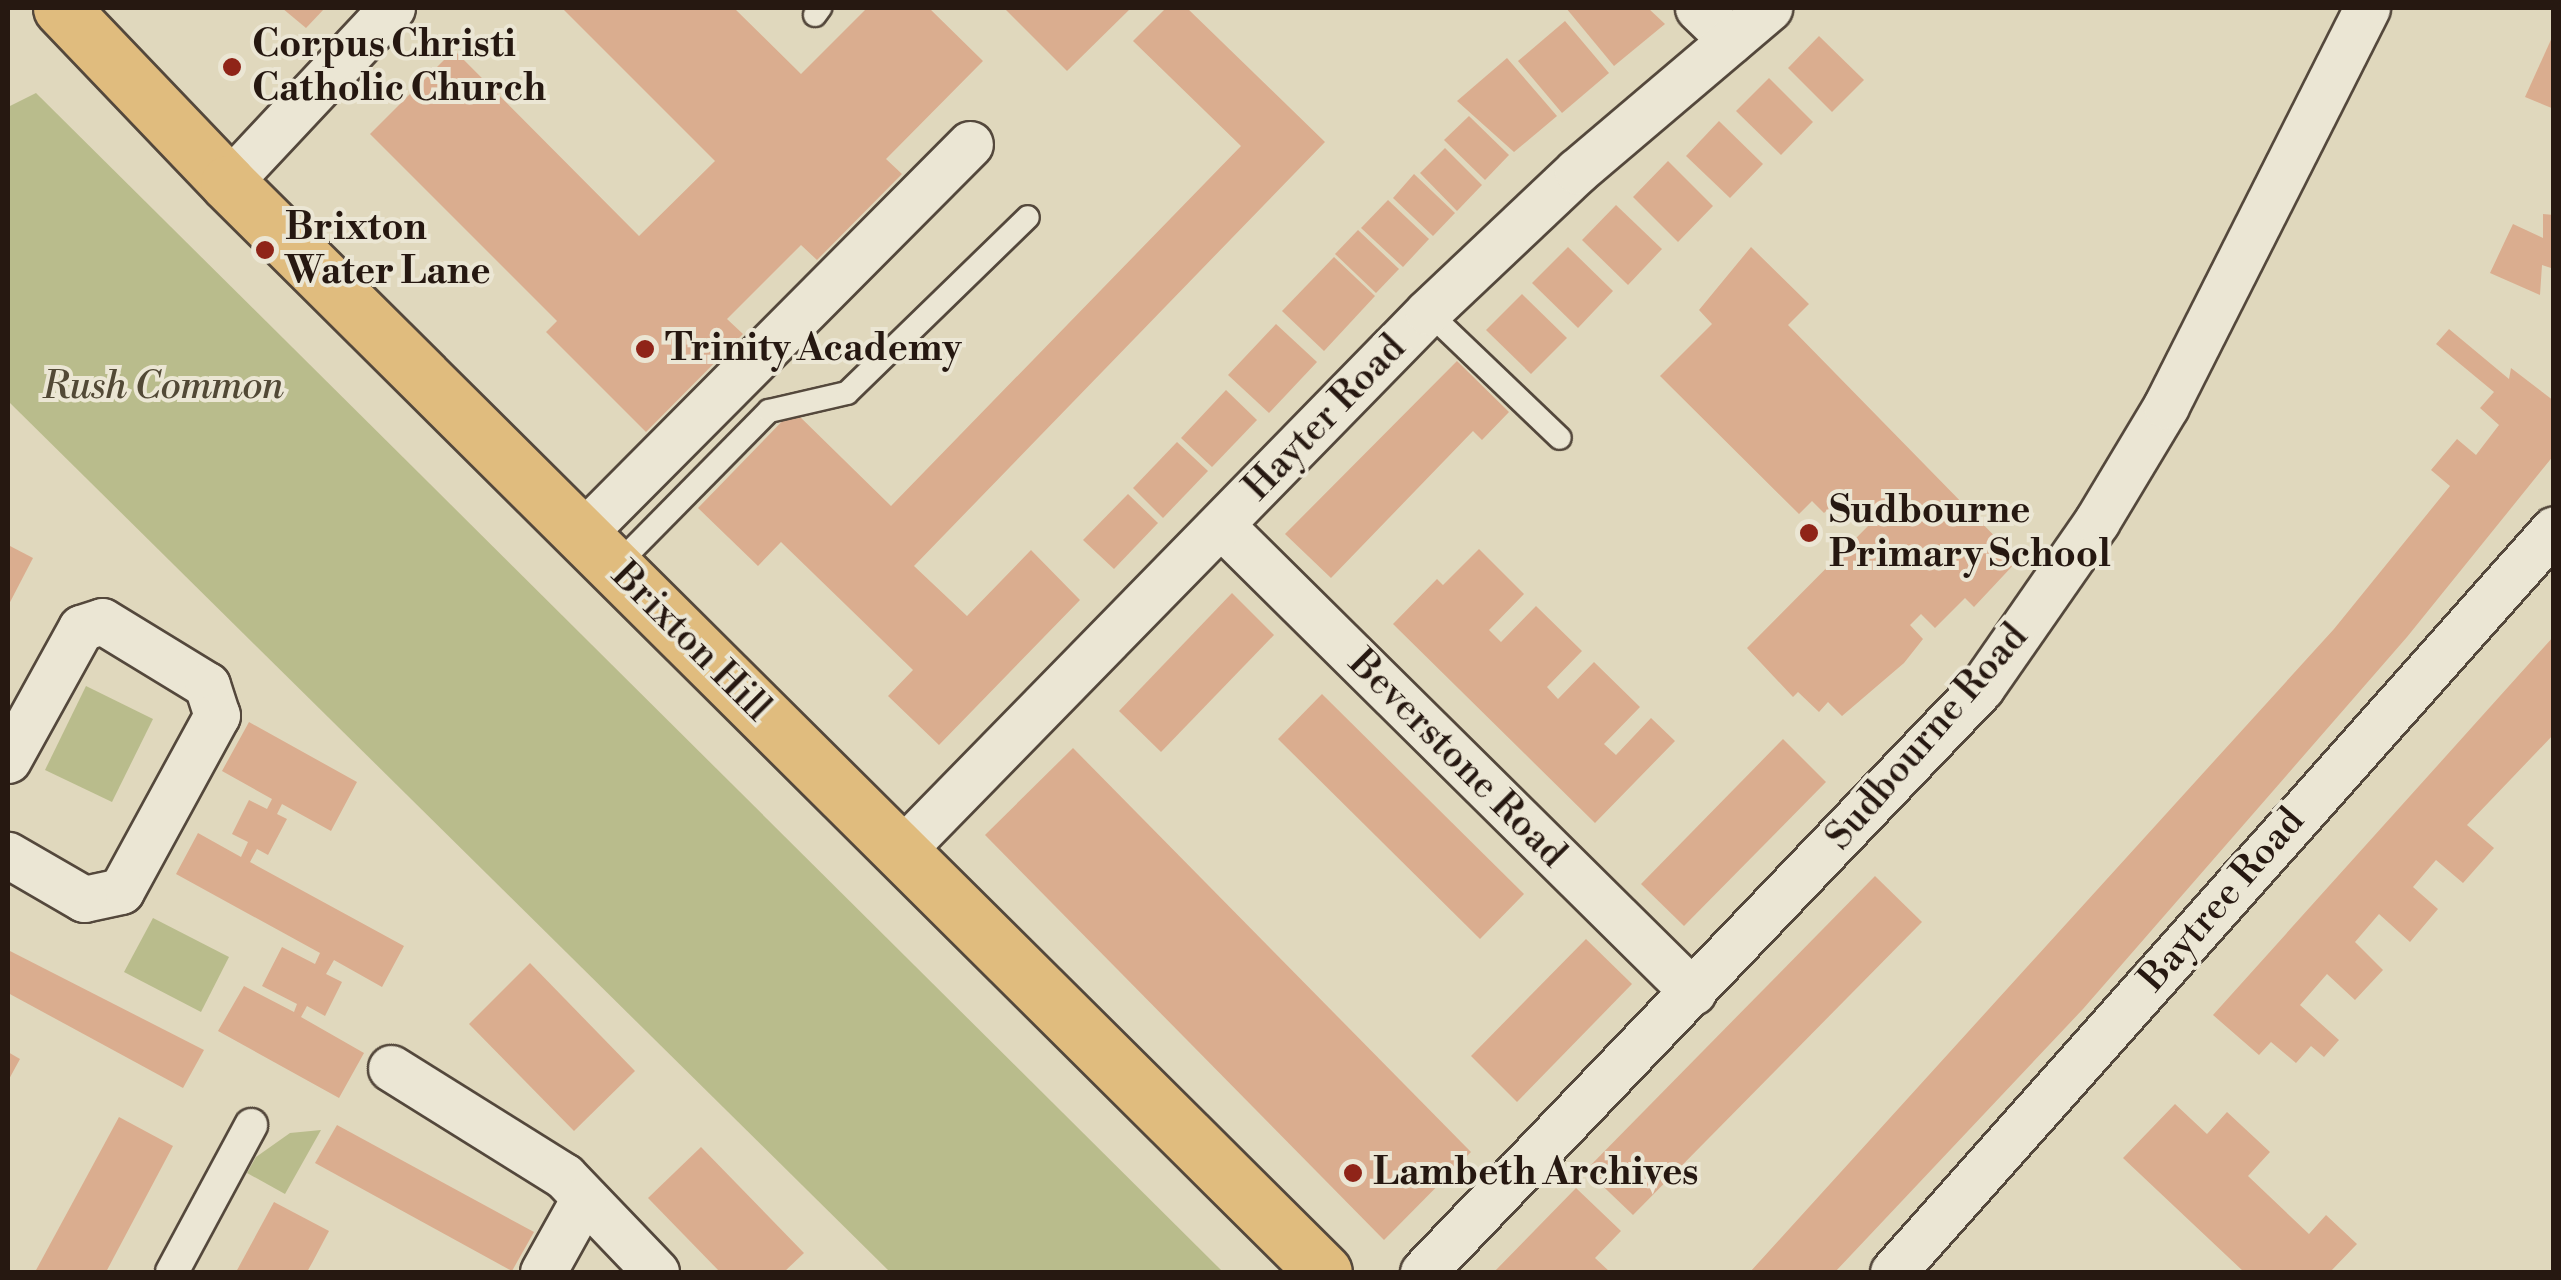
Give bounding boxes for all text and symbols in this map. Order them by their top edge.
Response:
place label: Corpus Christi Catholic Church [252,22,546,111]
marker: Corpus Christi Catholic Church [221,56,243,78]
place label: Brixton Water Lane [285,205,491,294]
marker: Brixton Water Lane [254,239,276,261]
place label: Trinity Academy [665,326,962,372]
street label: Hayter Road [1235,326,1415,510]
marker: Trinity Academy [634,338,656,360]
park label: Rush Common [42,364,284,410]
place label: Sudbourne Primary School [1829,488,2111,578]
marker: Sudbourne Primary School [1798,522,1820,544]
street label: Brixton Hill [602,553,780,731]
street label: Sudbourne Road [1816,615,2038,859]
street label: Beverstone Road [1339,641,1575,877]
street label: Baytree Road [2130,799,2314,1001]
place label: Lambeth Archives [1373,1150,1699,1196]
marker: Lambeth Archives [1342,1162,1364,1184]

